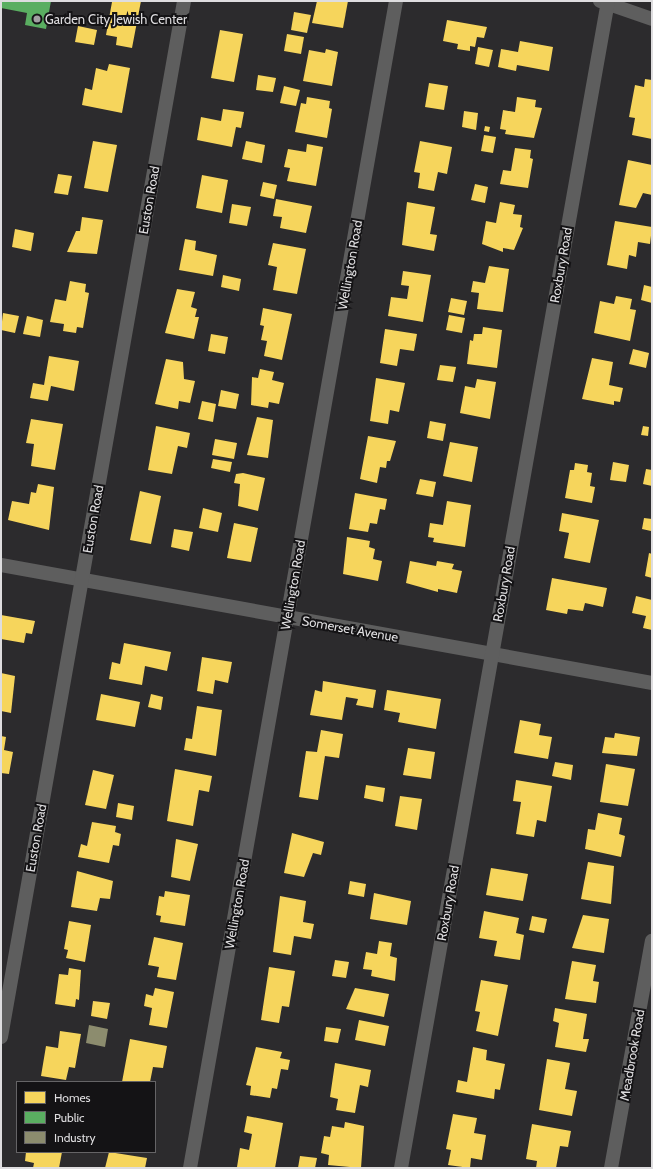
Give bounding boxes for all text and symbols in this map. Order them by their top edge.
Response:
place label: Garden City Jewish Center [45,11,187,27]
marker: Garden City Jewish Center [32,14,42,24]
street label: Euston Road [135,165,163,235]
street label: Wellington Road [334,219,366,311]
street label: Roxbury Road [547,226,575,304]
street label: Euston Road [79,484,107,554]
street label: Wellington Road [277,539,309,631]
street label: Roxbury Road [490,545,518,623]
street label: Somerset Avenue [301,613,399,645]
street label: Euston Road [22,803,50,873]
street label: Wellington Road [221,858,253,950]
street label: Roxbury Road [434,864,462,942]
street label: Meadbrook Road [616,1008,648,1102]
legend [16,1081,156,1153]
text: Homes [54,1090,91,1105]
text: Public [54,1110,85,1125]
text: Industry [54,1130,95,1145]

